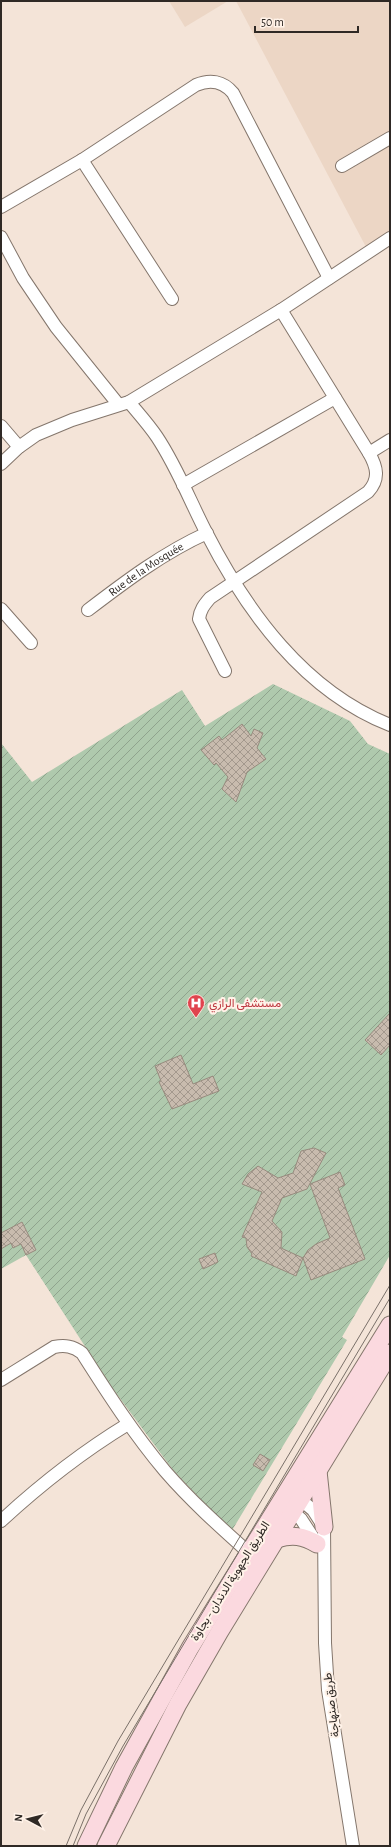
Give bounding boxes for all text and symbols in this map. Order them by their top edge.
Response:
scale bar [255,8,358,34]
text: 50 m [261,16,284,28]
street label: Rue de la Mosquée [106,540,185,598]
hospital icon: مستشفى الرازي [186,993,206,1018]
place label: مستشفى الرازي [209,997,281,1013]
street label: الطريق الجهوية الدندان - بجاوة [188,1519,273,1644]
street label: طريق صنهاجة [321,1672,343,1738]
north arrow [8,1799,48,1839]
text: N [13,1813,24,1822]

